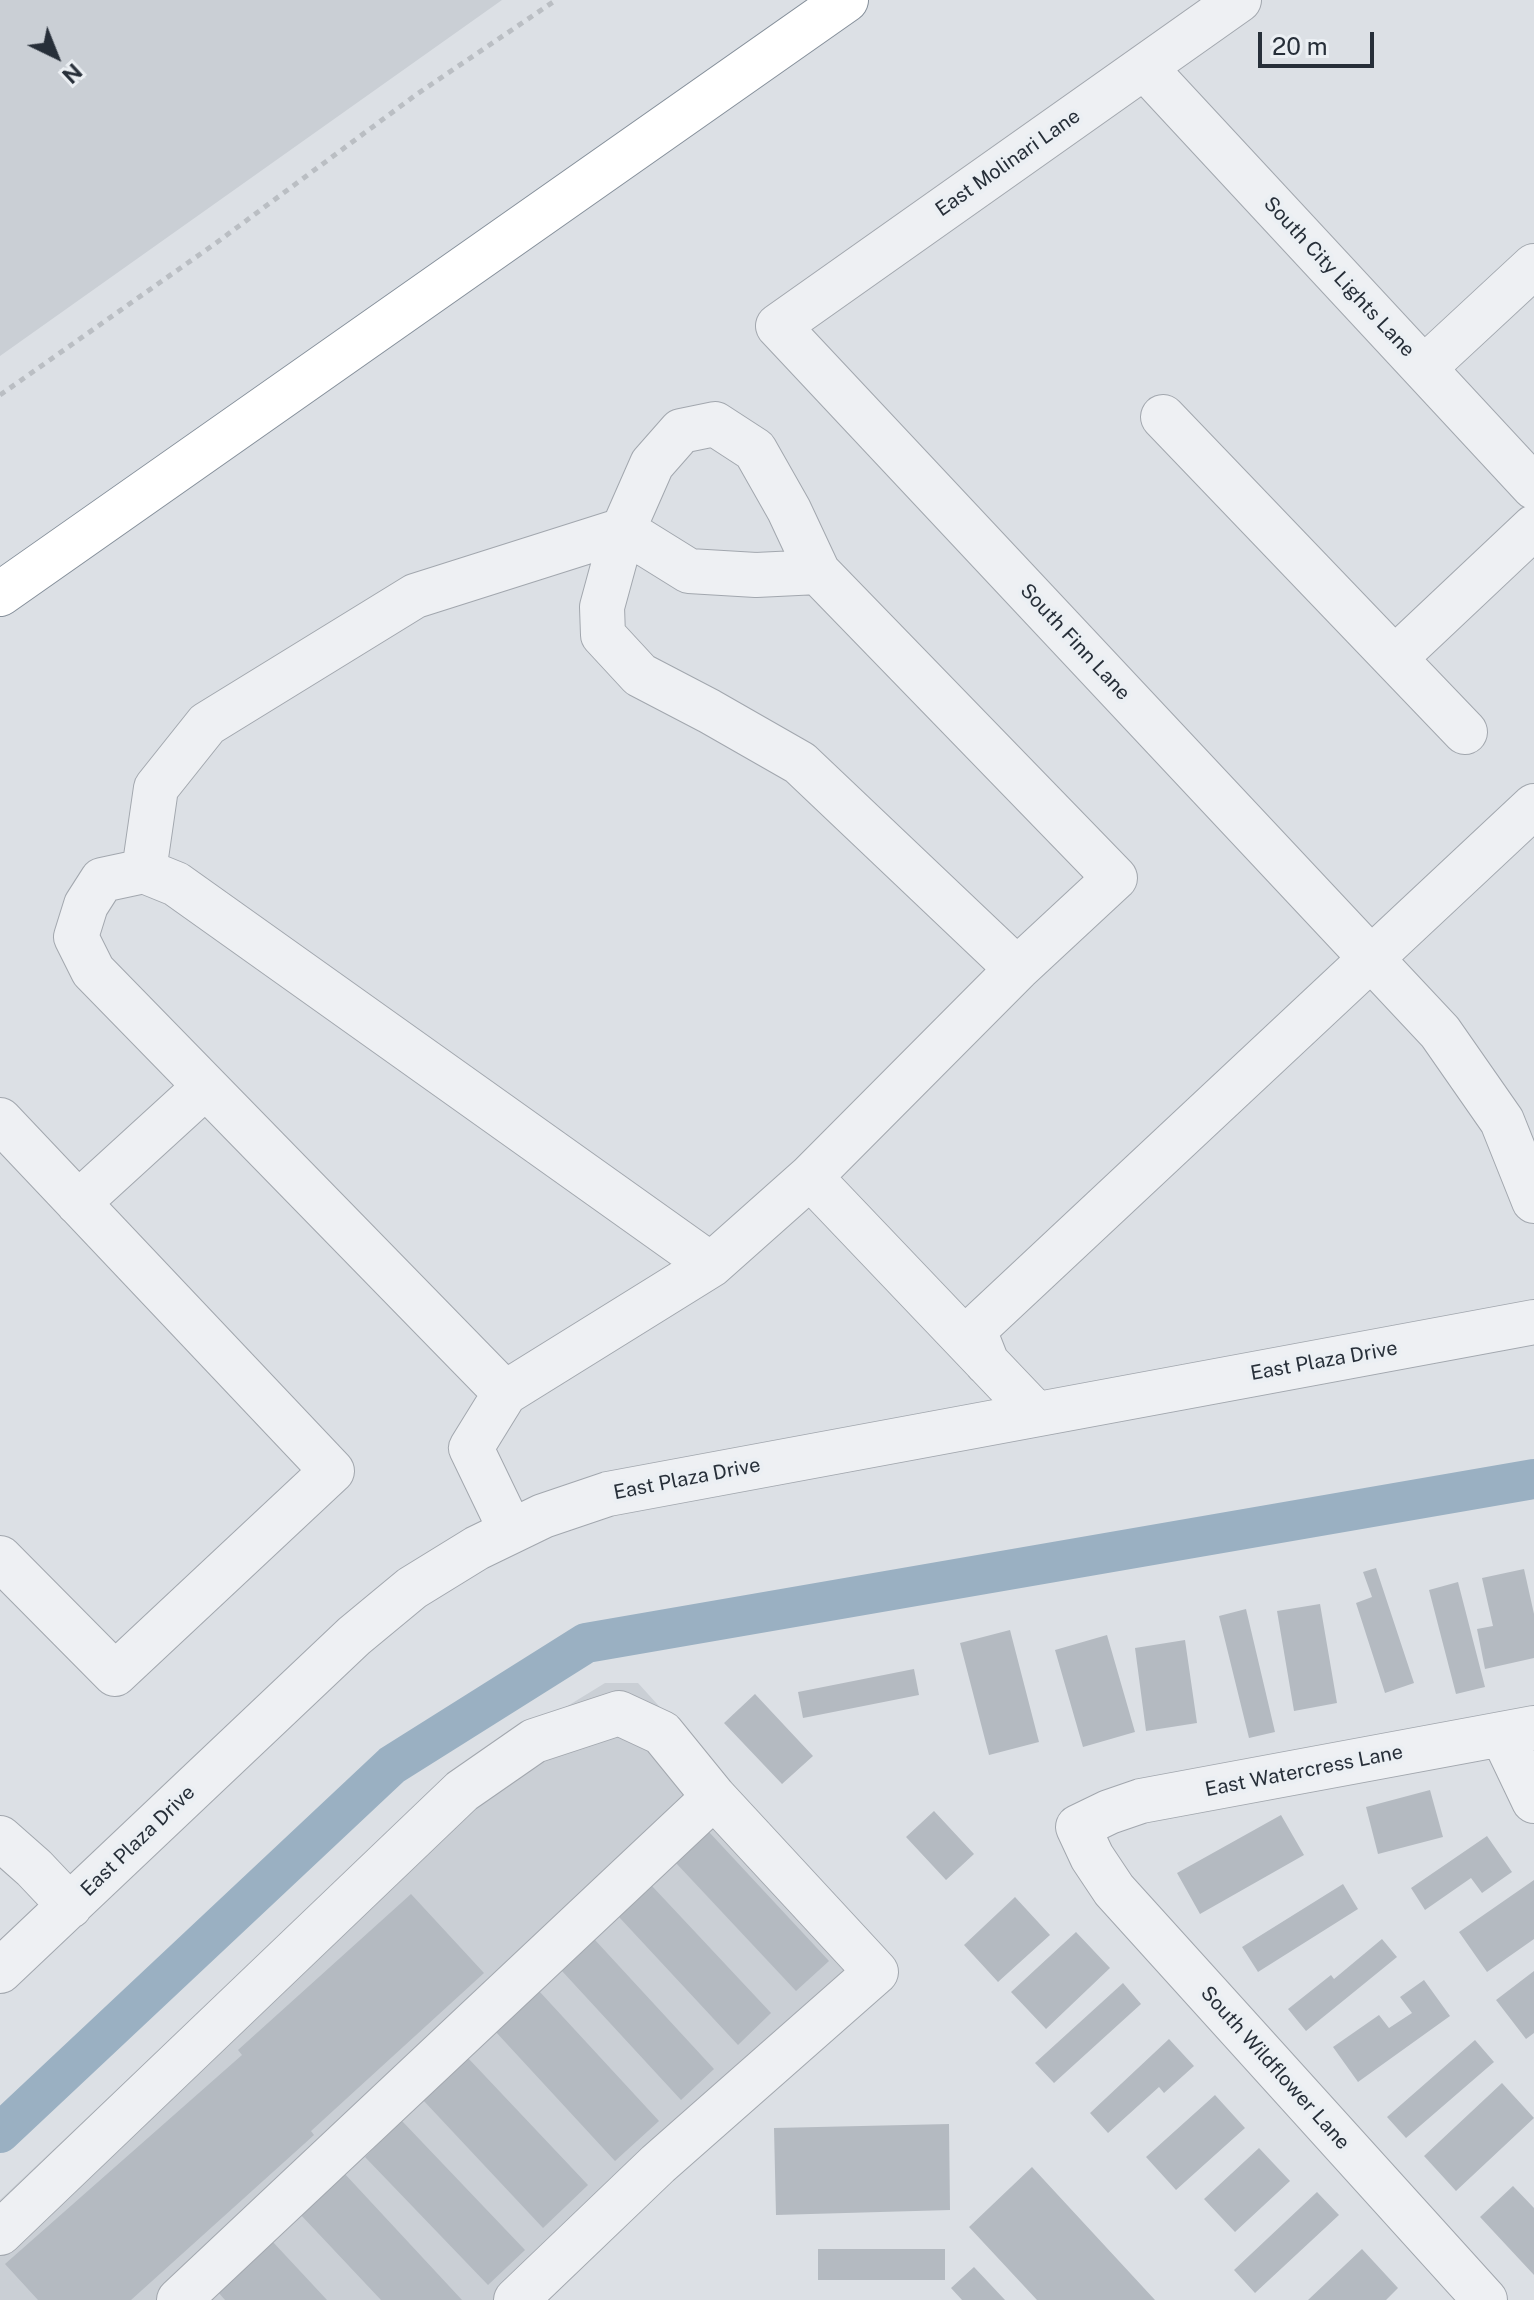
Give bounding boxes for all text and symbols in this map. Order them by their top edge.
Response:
north arrow [16,16,96,96]
scale bar [1262,16,1378,66]
text: 20 m [1272,32,1328,60]
text: N [57,58,88,89]
street label: East Molinari Lane [931,104,1085,222]
street label: South City Lights Lane [1258,192,1420,362]
street label: South Finn Lane [1015,579,1135,705]
street label: East Plaza Drive [1249,1336,1399,1386]
street label: East Plaza Drive [612,1453,762,1505]
street label: East Watercress Lane [1203,1740,1405,1802]
street label: East Plaza Drive [76,1781,200,1901]
street label: South Wildflower Lane [1195,1981,1355,2155]

